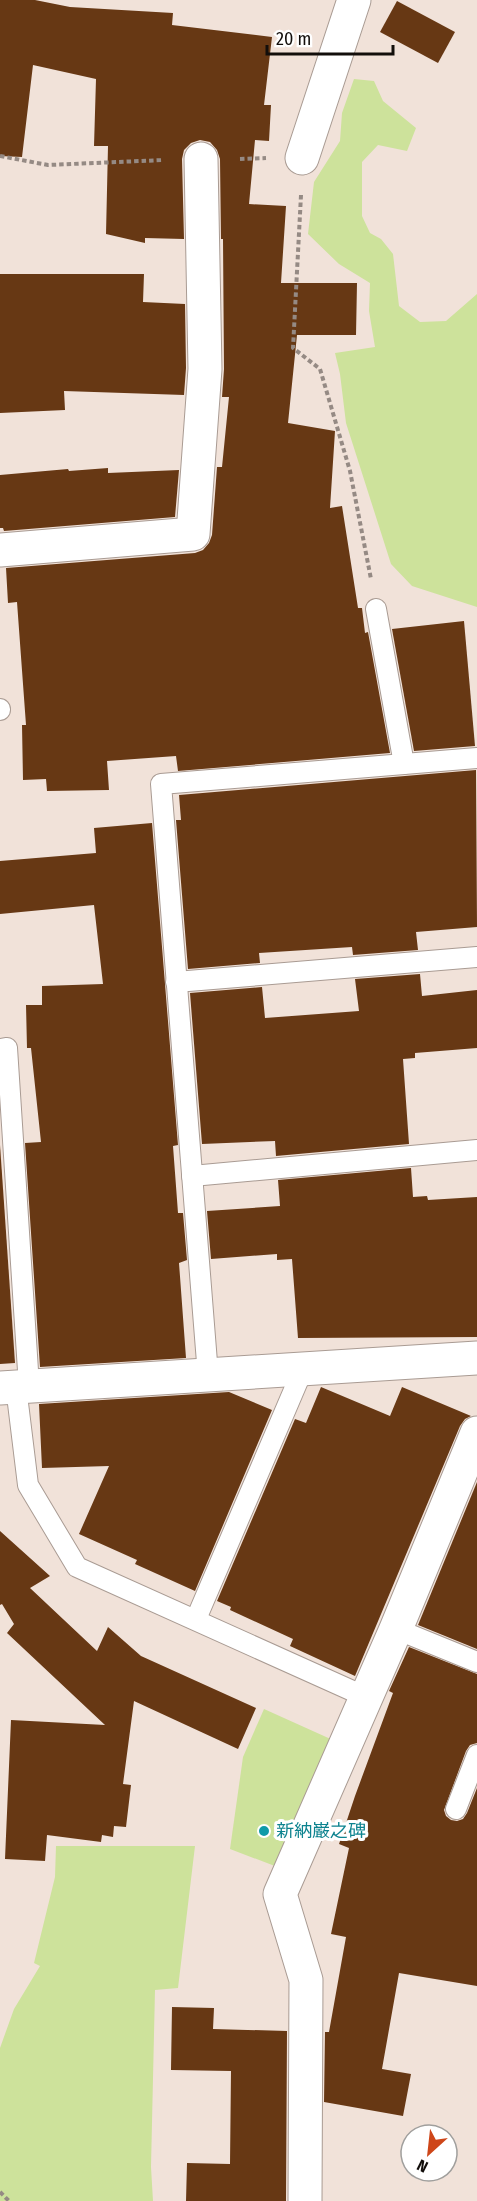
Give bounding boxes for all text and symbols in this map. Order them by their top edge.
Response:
scale bar [267,18,393,56]
text: 20 m [276,28,311,50]
place label: 新納巌之碑 [276,1820,366,1842]
marker: 新納巌之碑 [257,1824,271,1838]
north arrow [399,2123,459,2183]
text: N [414,2155,431,2177]

